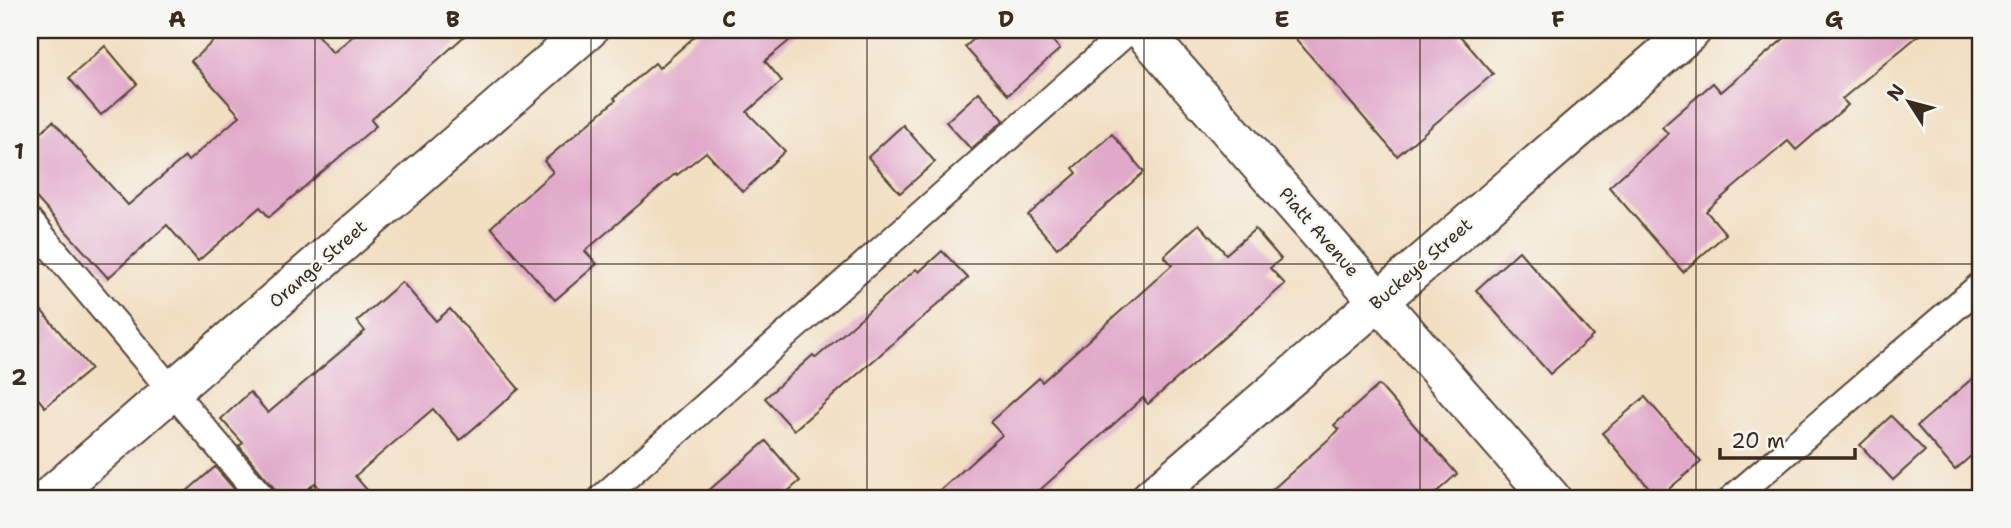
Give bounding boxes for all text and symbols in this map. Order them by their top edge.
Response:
text: A [168,4,186,34]
text: B [446,4,460,34]
text: C [722,4,736,34]
text: D [998,4,1014,34]
text: E [1274,4,1290,34]
text: F [1551,4,1565,34]
text: G [1825,4,1844,34]
north arrow [1874,66,1944,136]
text: N [1881,79,1910,106]
text: 1 [14,136,24,166]
street label: Piatt Avenue [1273,182,1365,282]
street label: Buckeye Street [1365,213,1478,315]
street label: Orange Street [264,215,372,313]
text: 2 [11,362,27,392]
scale bar [1720,416,1855,460]
text: 20 m [1731,427,1785,455]

